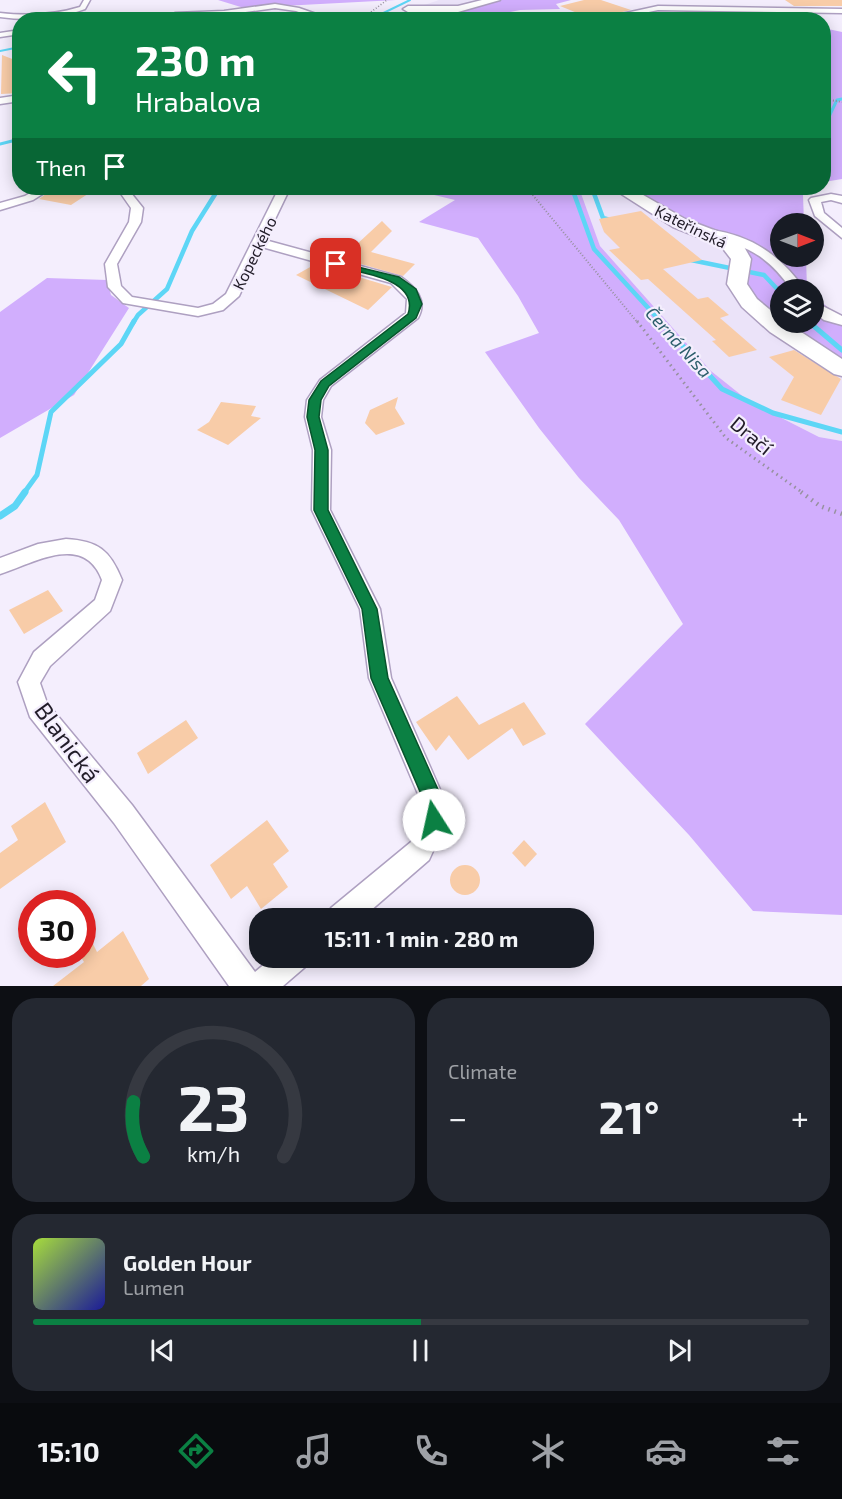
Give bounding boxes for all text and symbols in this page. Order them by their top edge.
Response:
text: 230 m [135,34,256,84]
icon: left [36,36,114,114]
text: Hrabalova [135,85,261,117]
icon: arrive [98,150,131,183]
text: Then [36,154,86,180]
street label: Kateřinská [652,200,730,252]
street label: Kopeckého [228,213,280,293]
north arrow [770,213,824,267]
map controls [770,213,824,333]
pin [310,238,361,289]
icon: arrive [319,247,352,280]
button: layers [770,279,824,333]
water label: Černá Nisa [641,302,717,382]
street label: Dračí [726,411,779,460]
street label: Blanická [29,696,107,788]
position arrow [402,788,466,852]
speed limit sign: 30 [18,890,96,968]
text: 15:11 · 1 min · 280 m [325,925,518,951]
text: Climate [448,1059,517,1083]
text: 23 [178,1069,249,1144]
text: 21° [599,1089,660,1143]
text: − [448,1097,467,1137]
text: + [791,1097,809,1137]
text: km/h [187,1141,240,1166]
text: Golden Hour [123,1249,252,1275]
text: Lumen [123,1275,185,1299]
icon: previous [146,1334,179,1367]
icon: pause [404,1334,437,1367]
icon: next [663,1334,696,1367]
icon: directions [175,1430,217,1472]
icon: music [293,1430,335,1472]
icon: phone [410,1430,452,1472]
icon: climate [527,1430,569,1472]
icon: car [645,1430,687,1472]
icon: filters [762,1430,804,1472]
text: 15:10 [38,1435,100,1467]

